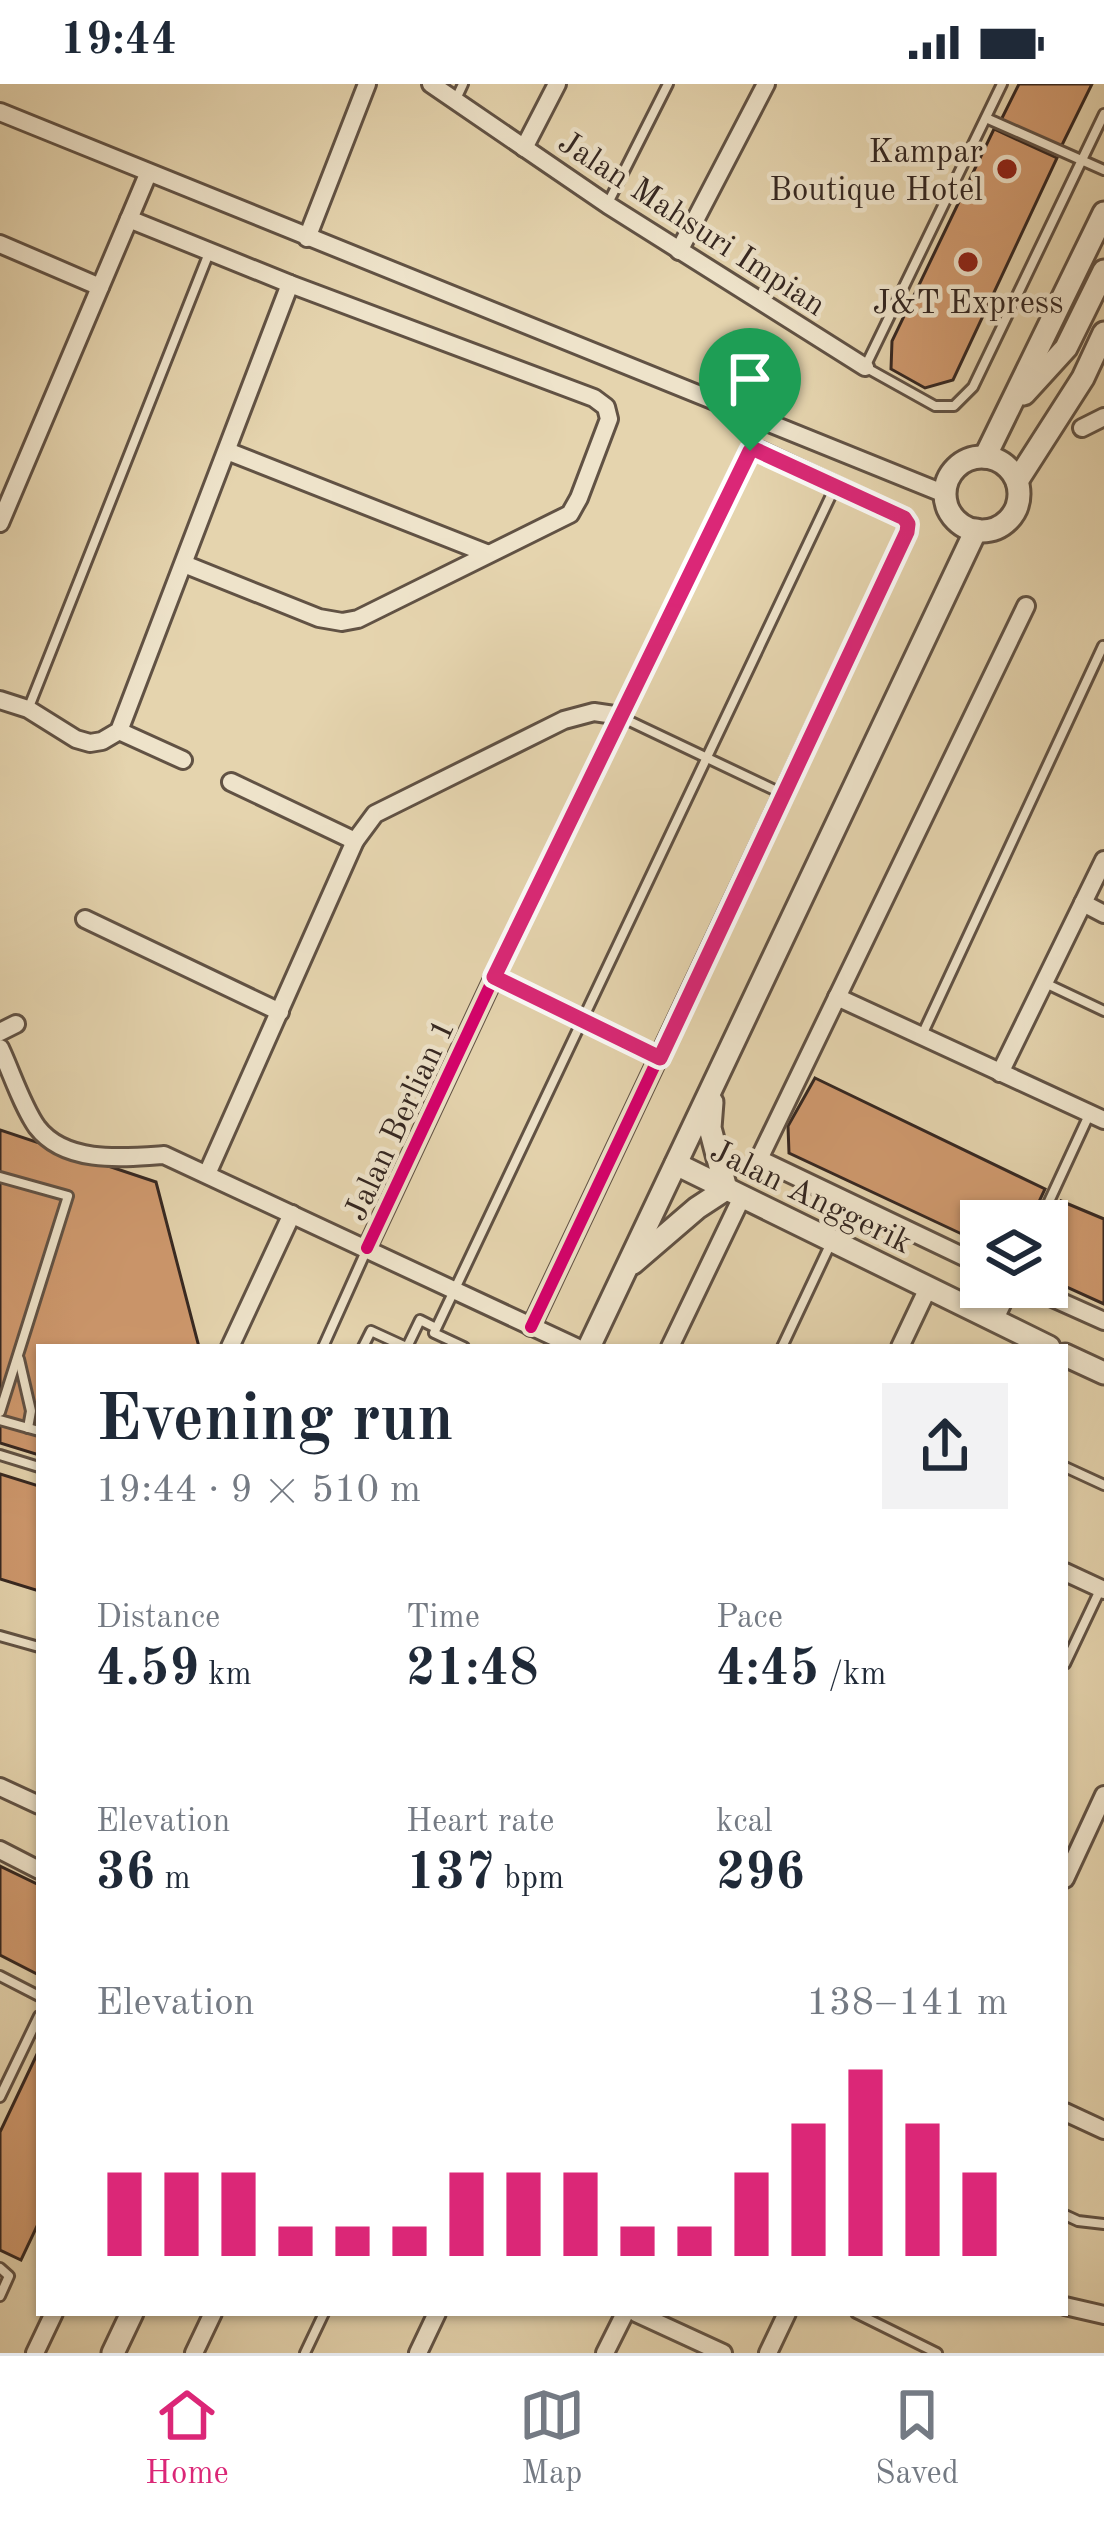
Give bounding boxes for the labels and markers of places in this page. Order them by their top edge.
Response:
place label: Kampar Boutique Hotel [769,137,983,208]
marker: Kampar Boutique Hotel [994,156,1020,182]
marker: J&T Express [955,249,981,275]
place label: J&T Express [873,288,1063,321]
pin [699,328,801,451]

